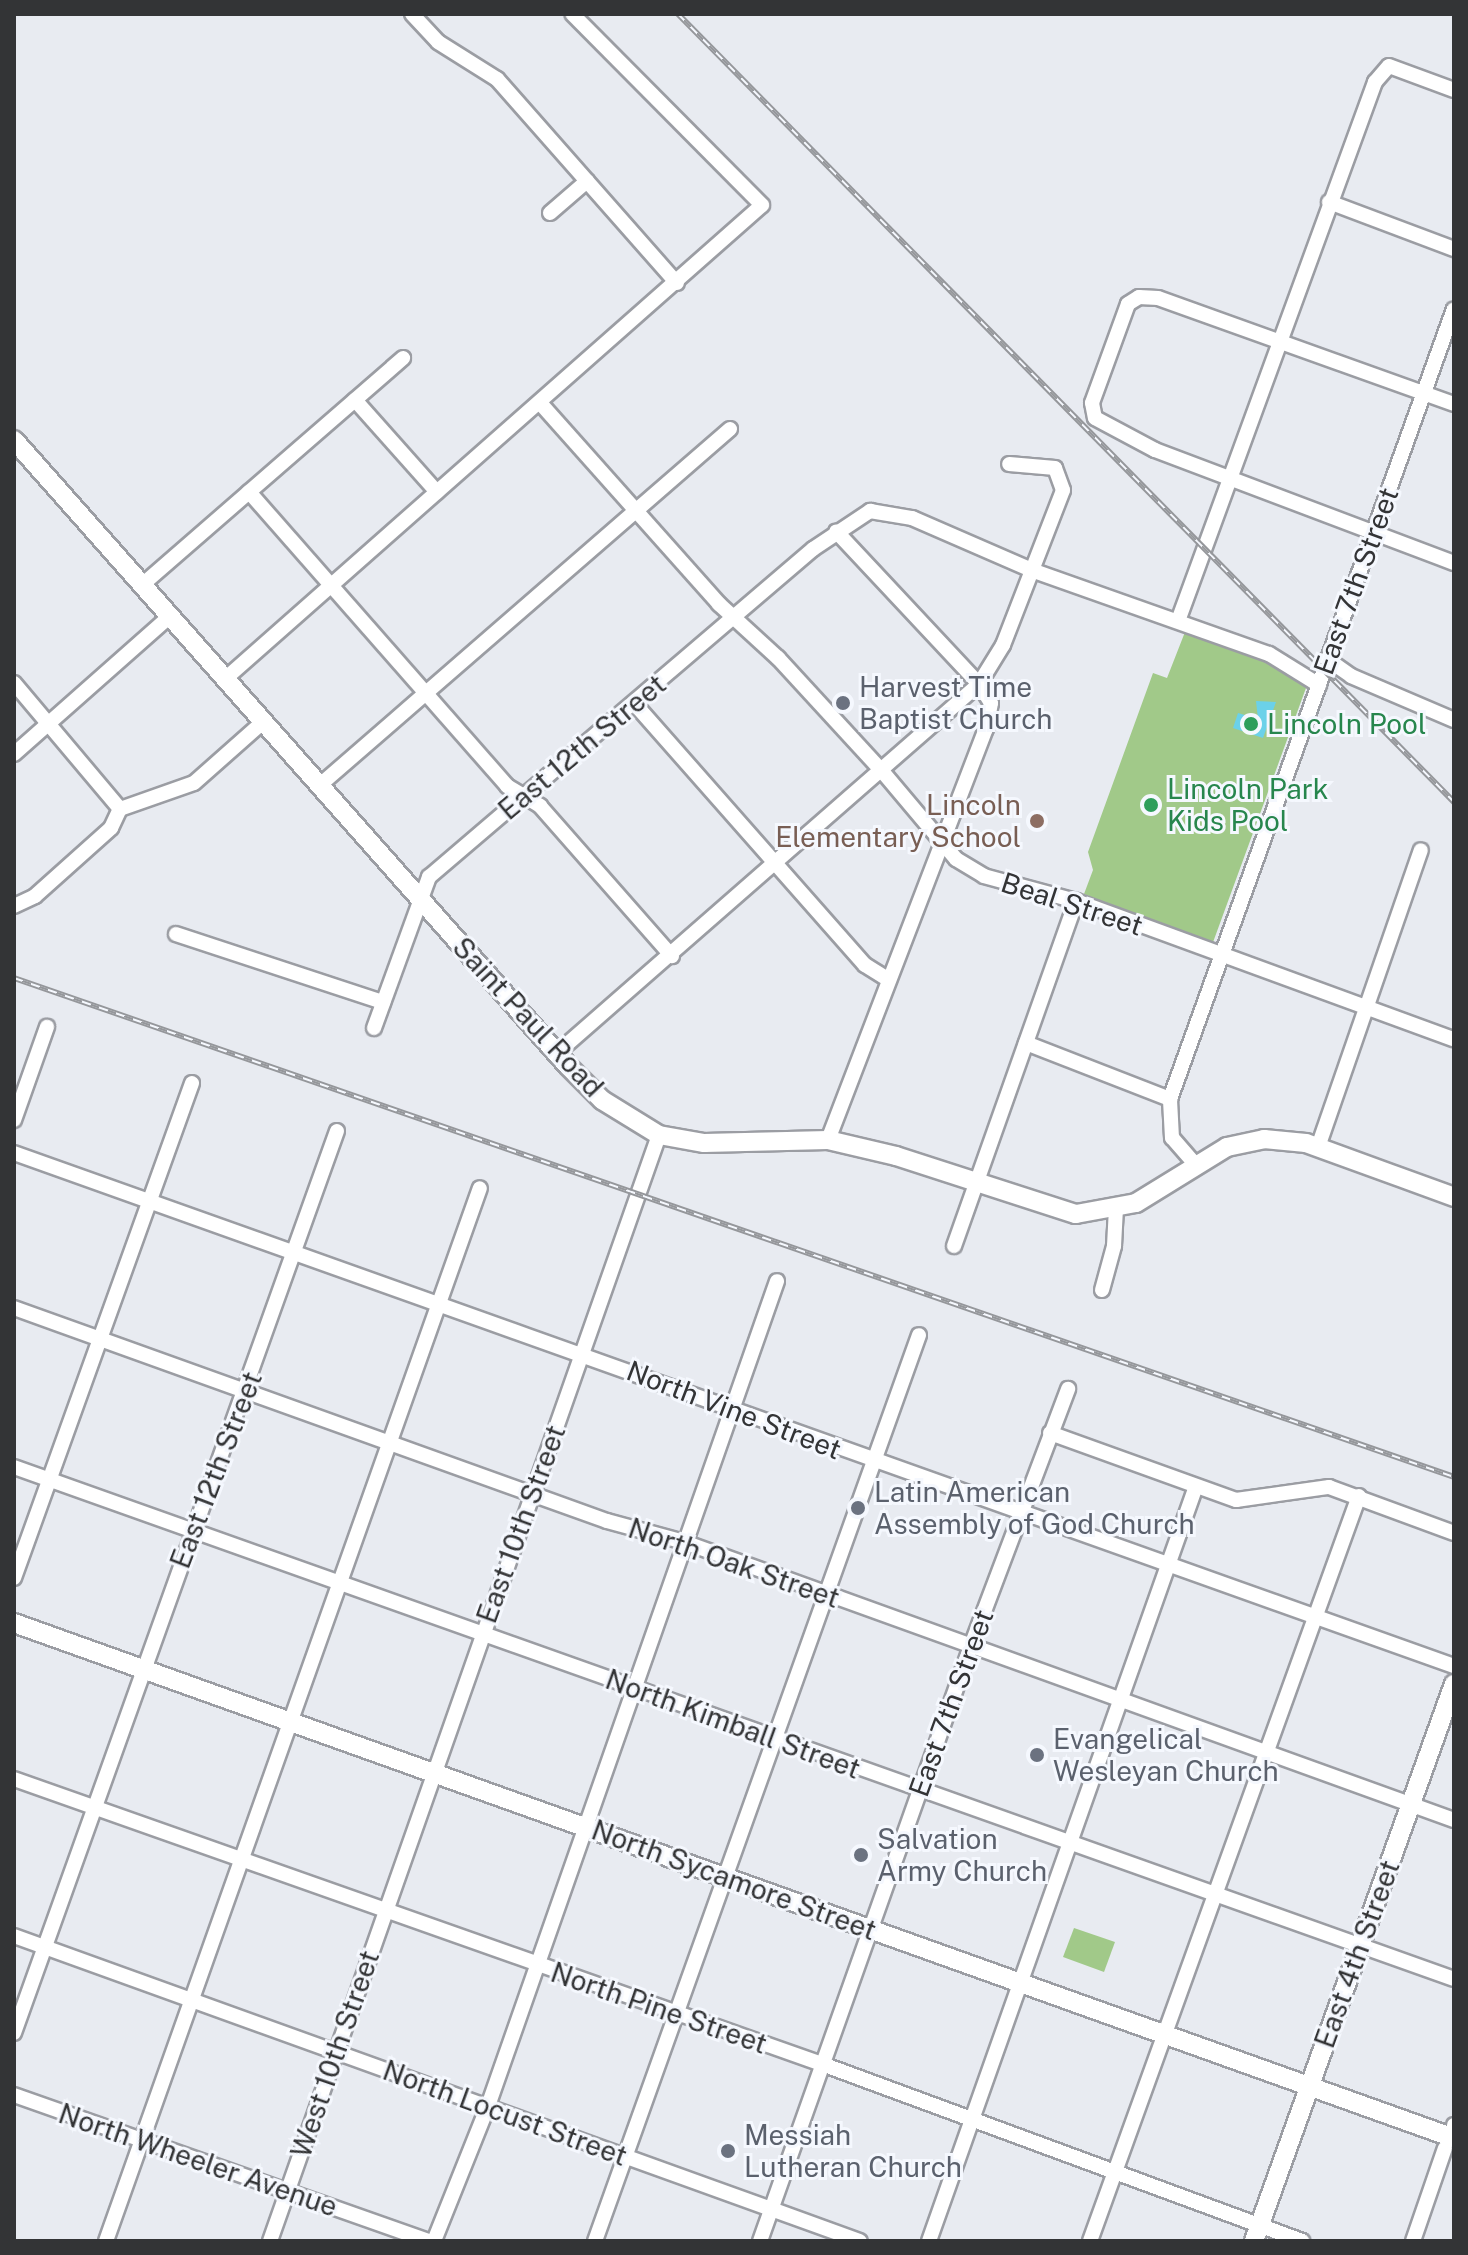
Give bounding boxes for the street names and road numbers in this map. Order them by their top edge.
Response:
street label: East 7th Street [1307,483,1405,679]
street label: East 12th Street [492,667,672,827]
street label: Beal Street [997,865,1147,943]
street label: Saint Paul Road [446,930,610,1104]
street label: North Vine Street [622,1354,846,1466]
street label: East 12th Street [163,1367,269,1573]
street label: East 10th Street [470,1420,572,1628]
street label: North Oak Street [624,1511,844,1615]
street label: East 7th Street [902,1605,1000,1801]
street label: North Kimball Street [601,1662,865,1786]
street label: North Sycamore Street [587,1813,881,1947]
street label: East 4th Street [1307,1856,1407,2052]
street label: West 10th Street [284,1946,386,2162]
street label: North Pine Street [546,1955,772,2061]
street label: North Locust Street [378,2053,632,2173]
street label: North Wheeler Avenue [54,2096,342,2224]

